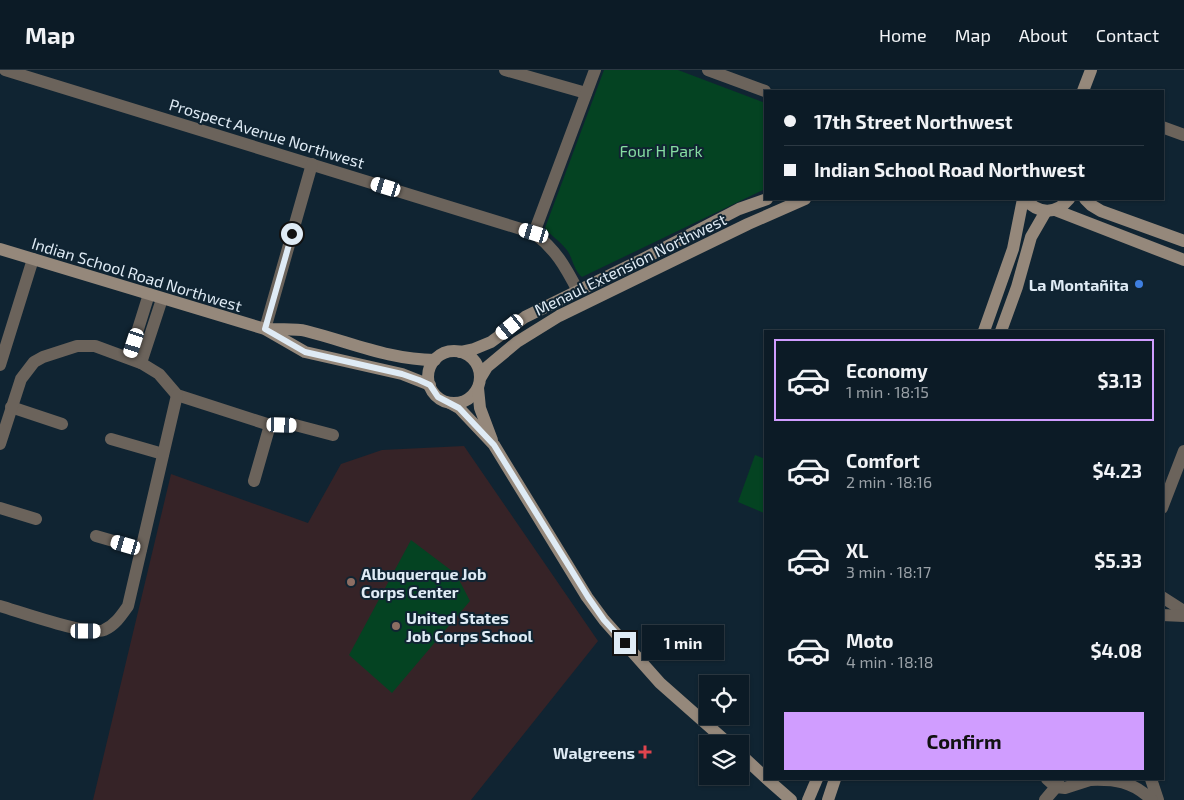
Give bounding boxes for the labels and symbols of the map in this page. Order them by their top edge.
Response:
street label: Prospect Avenue Northwest [167,94,367,172]
park label: Four H Park [619,141,703,160]
car [369,175,402,199]
street label: Menaul Extension Northwest [531,209,729,319]
car [517,221,550,245]
route start [281,223,303,245]
street label: Indian School Road Northwest [29,233,245,315]
place label: La Montañita [1029,275,1129,294]
marker: La Montañita [1133,278,1145,290]
car [493,312,526,342]
car [122,326,145,360]
car [266,417,297,433]
car [109,534,142,556]
place label: Albuquerque Job Corps Center [361,564,486,601]
marker: Albuquerque Job Corps Center [345,576,357,588]
place label: United States Job Corps School [406,608,534,645]
marker: United States Job Corps School [390,620,402,632]
car [71,624,101,639]
callout: 1 min [642,626,725,660]
route end [614,632,636,654]
place label: Walgreens [553,743,635,762]
marker: Walgreens [639,746,651,758]

